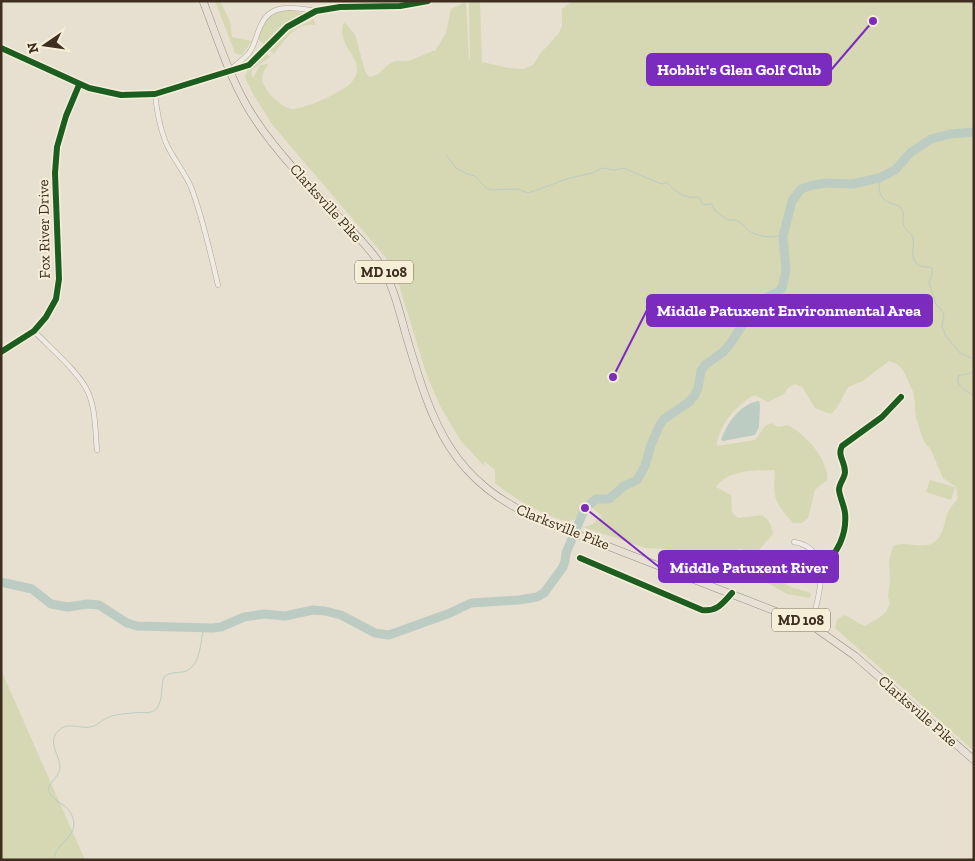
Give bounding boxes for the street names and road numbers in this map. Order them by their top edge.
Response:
street label: Clarksville Pike [286,160,366,246]
street label: Fox River Drive [34,179,54,279]
road number: MD 108 [355,260,413,284]
street label: Clarksville Pike [514,500,612,554]
road number: MD 108 [772,608,830,632]
street label: Clarksville Pike [875,672,961,750]

